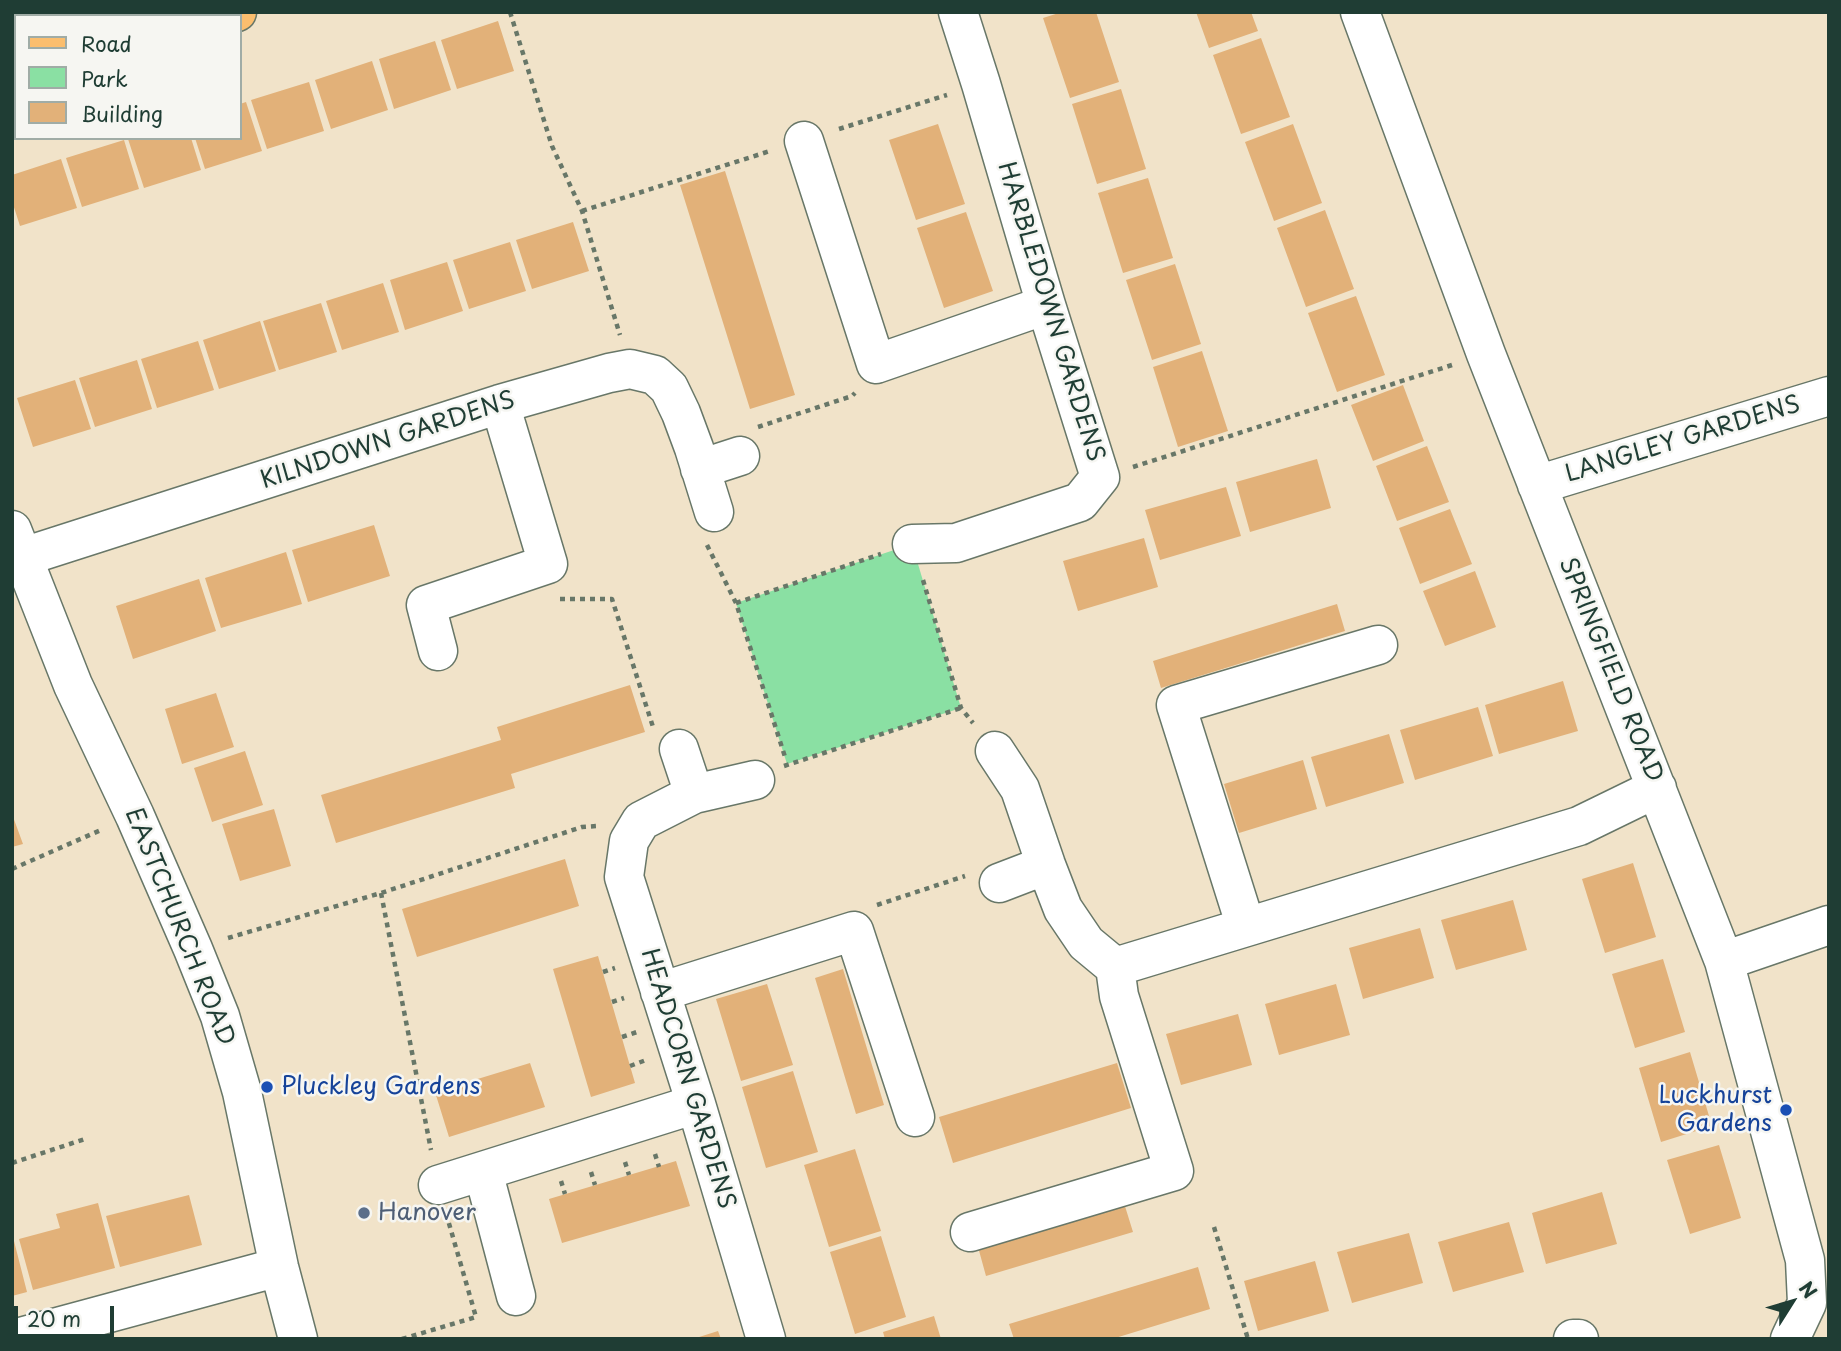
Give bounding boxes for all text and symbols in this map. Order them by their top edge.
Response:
legend [14,14,242,140]
text: Road [81,27,132,59]
text: Park [81,62,128,94]
text: Building [81,97,163,129]
street label: HARBLEDOWN GARDENS [991,159,1109,465]
street label: KILNDOWN GARDENS [257,386,519,496]
street label: LANGLEY GARDENS [1562,391,1804,489]
street label: SPRINGFIELD ROAD [1552,554,1668,786]
street label: EASTCHURCH ROAD [118,804,240,1050]
street label: HEADCORN GARDENS [634,945,740,1213]
place label: Pluckley Gardens [281,1073,480,1101]
marker: Pluckley Gardens [259,1079,275,1095]
place label: Luckhurst Gardens [1659,1082,1772,1138]
marker: Luckhurst Gardens [1778,1102,1794,1118]
place label: Hanover [378,1199,476,1227]
marker: Hanover [356,1205,372,1221]
north arrow [1757,1267,1827,1337]
text: N [1793,1275,1824,1304]
scale bar [18,1292,117,1336]
text: 20 m [27,1302,81,1334]

